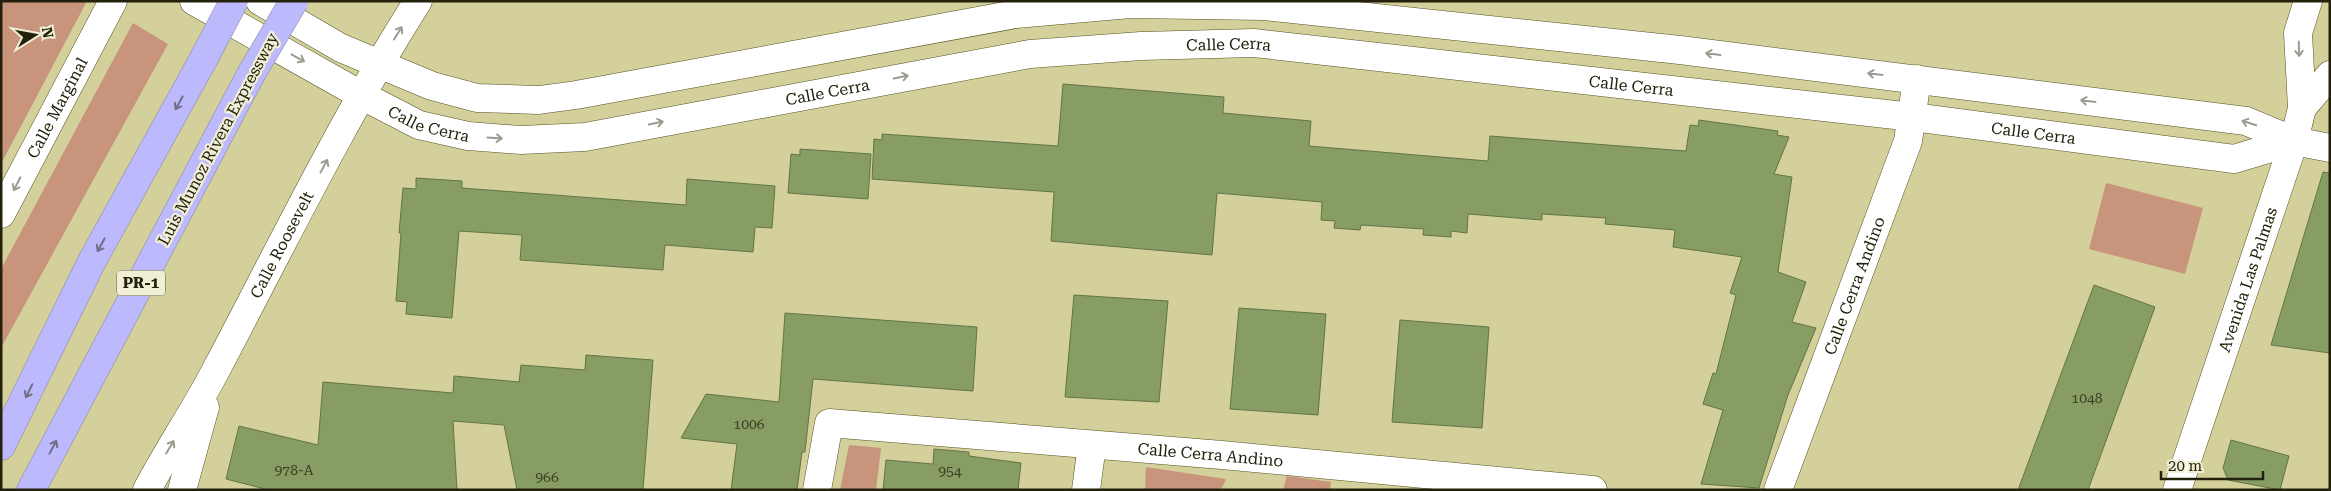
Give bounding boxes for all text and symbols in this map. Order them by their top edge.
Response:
north arrow [10,10,60,60]
text: N [39,26,57,40]
one-way arrow [393,26,403,40]
street label: Luis Munoz Rivera Expressway [154,29,282,248]
street label: Calle Cerra [1186,33,1272,54]
one-way arrow [2295,40,2304,56]
one-way arrow [1706,49,1722,59]
street label: Calle Marginal [23,54,91,161]
one-way arrow [291,54,305,64]
one-way arrow [1867,69,1883,79]
one-way arrow [893,71,909,81]
street label: Calle Cerra [1588,71,1675,100]
street label: Calle Cerra [784,75,871,109]
one-way arrow [174,95,183,110]
one-way arrow [2080,96,2096,106]
street label: Calle Cerra [385,101,472,146]
one-way arrow [2241,117,2257,127]
one-way arrow [647,118,663,128]
street label: Calle Cerra [1990,118,2077,148]
one-way arrow [486,134,502,143]
one-way arrow [319,159,329,174]
one-way arrow [12,176,21,191]
street label: Calle Roosevelt [246,188,317,301]
street label: Avenida Las Palmas [2214,204,2281,354]
street label: Calle Cerra Andino [1820,214,1889,357]
one-way arrow [96,238,106,253]
road number: PR-1 [117,270,165,296]
one-way arrow [23,383,33,398]
house number: 1048 [2071,390,2103,406]
house number: 1006 [733,416,765,432]
street label: Calle Cerra Andino [1137,439,1284,470]
one-way arrow [49,440,59,454]
one-way arrow [166,440,176,454]
scale bar [2161,448,2264,480]
text: 20 m [2168,457,2203,475]
house number: 978-A [275,462,314,478]
house number: 954 [938,463,962,479]
house number: 966 [535,469,559,485]

